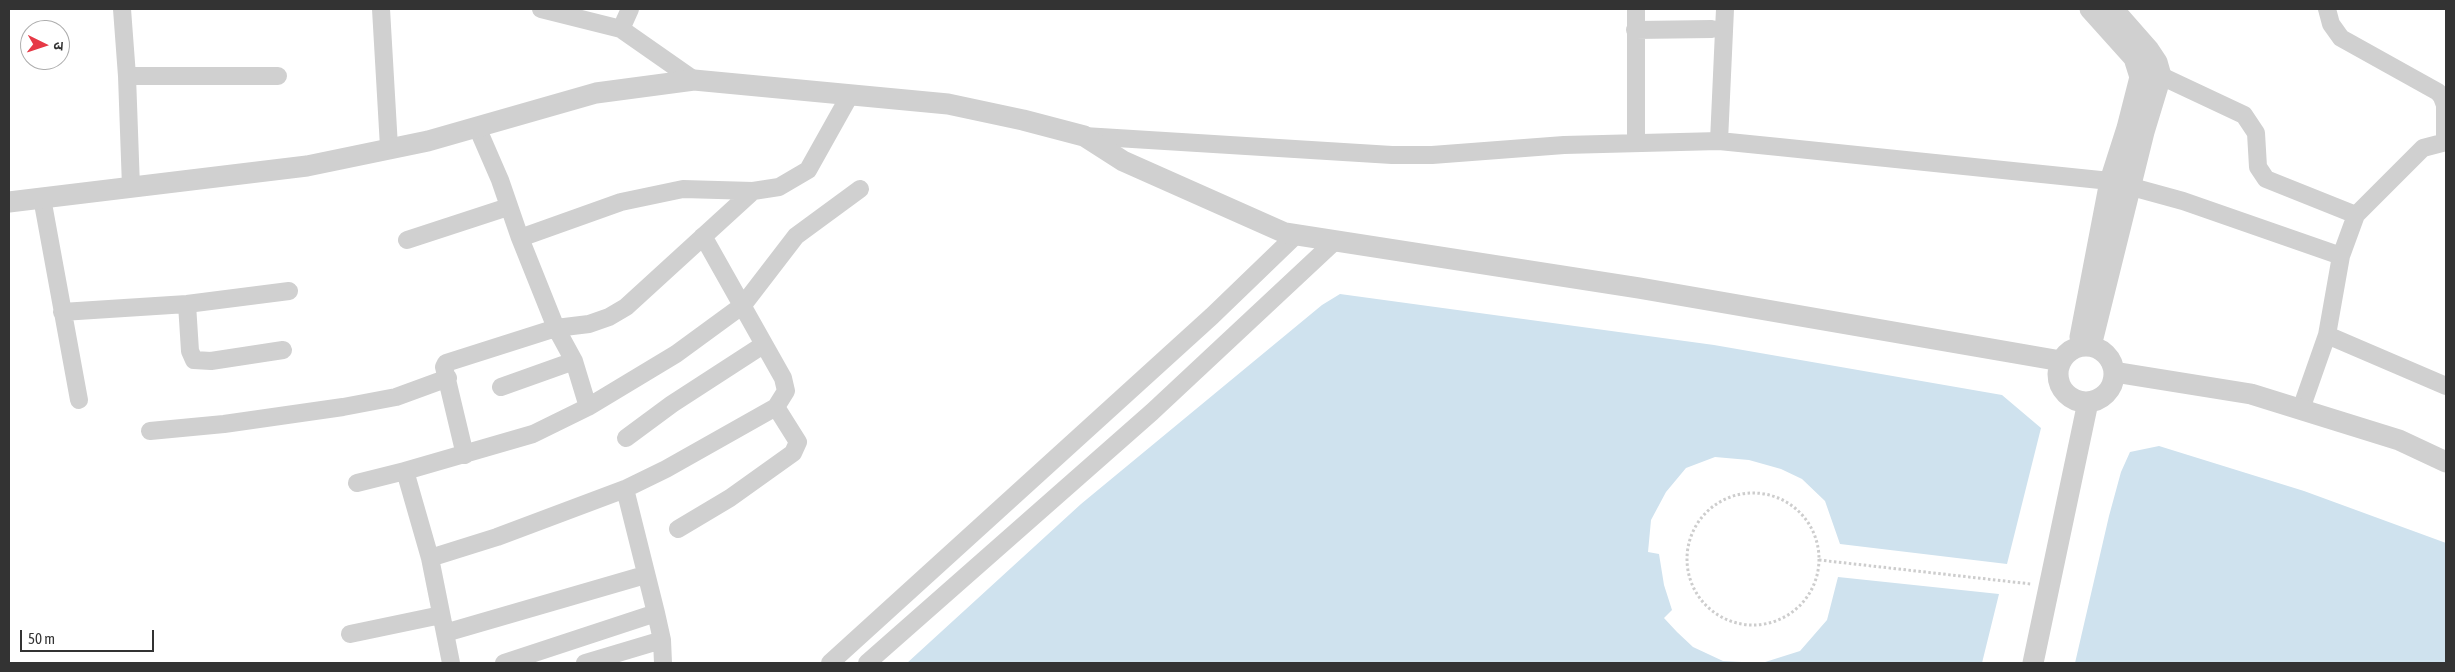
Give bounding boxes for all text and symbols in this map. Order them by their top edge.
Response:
north arrow [20,20,70,70]
text: उ [51,41,67,51]
scale bar [22,620,156,652]
text: 50 m [28,630,55,647]

